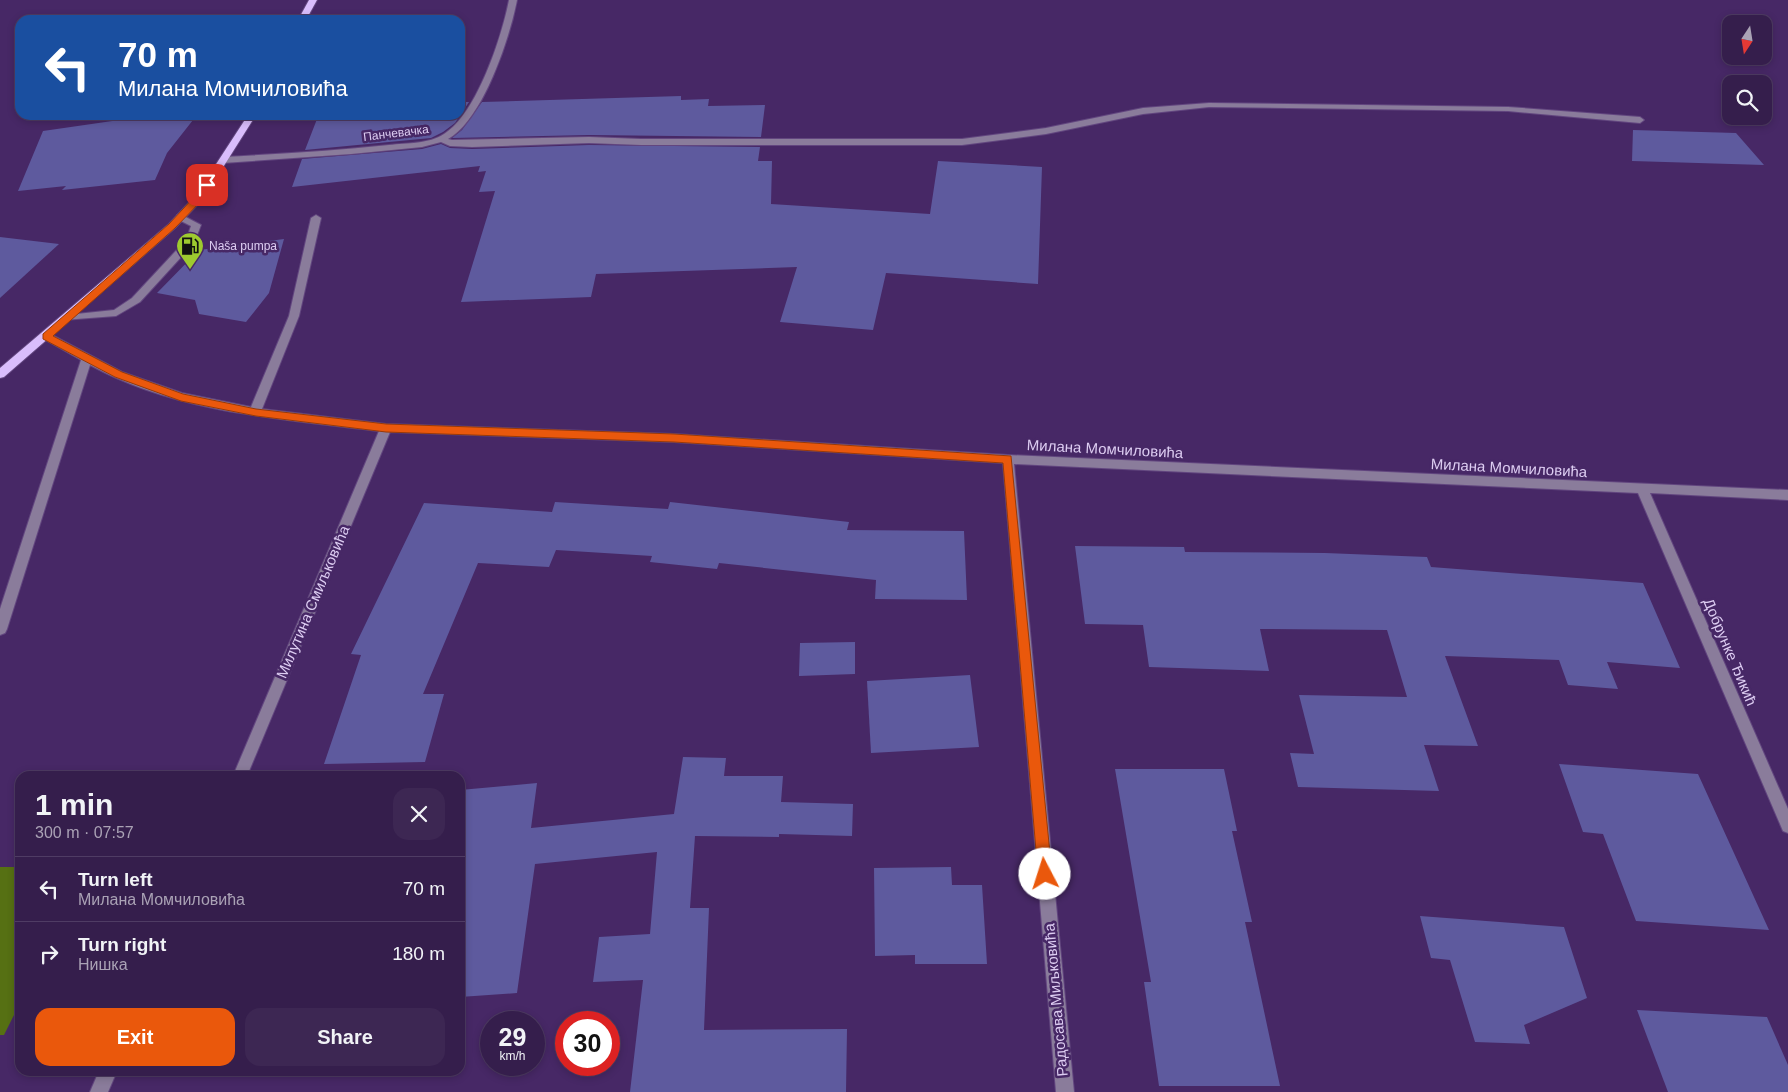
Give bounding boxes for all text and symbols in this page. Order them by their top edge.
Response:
north arrow [1722,15,1772,65]
map controls [1722,15,1772,125]
icon: left [35,35,100,100]
text: 70 m [118,35,198,74]
button: search [1722,75,1772,125]
text: Милана Момчиловића [118,76,348,101]
street label: Панчевачка [362,122,430,144]
pin [186,164,228,206]
icon: arrive [193,171,221,199]
fuel station icon: Naša pumpa [175,231,205,270]
place label: Naša pumpa [209,239,277,253]
street label: Милана Момчиловића [1026,436,1184,461]
street label: Милана Момчиловића [1430,455,1588,480]
street label: Милутина Смиљковића [273,522,353,681]
street label: Добрунке Ђикић [1700,596,1761,708]
text: 1 min [35,788,113,821]
button: close [393,788,445,840]
text: 300 m · 07:57 [35,824,134,841]
position arrow [1018,847,1070,899]
text: Turn left [78,869,153,890]
icon: left [35,875,63,903]
text: 70 m [403,878,445,899]
text: Милана Момчиловића [78,891,245,908]
street label: Радосава Миљковића [1040,922,1071,1077]
text: Turn right [78,934,166,955]
icon: right [35,940,63,968]
text: 180 m [392,943,445,964]
text: Нишка [78,956,128,973]
button: Exit [35,1008,235,1066]
button: Share [245,1008,445,1066]
speed limit sign: 30 [555,1011,620,1076]
text: 29 [499,1023,526,1051]
text: km/h [499,1049,526,1063]

